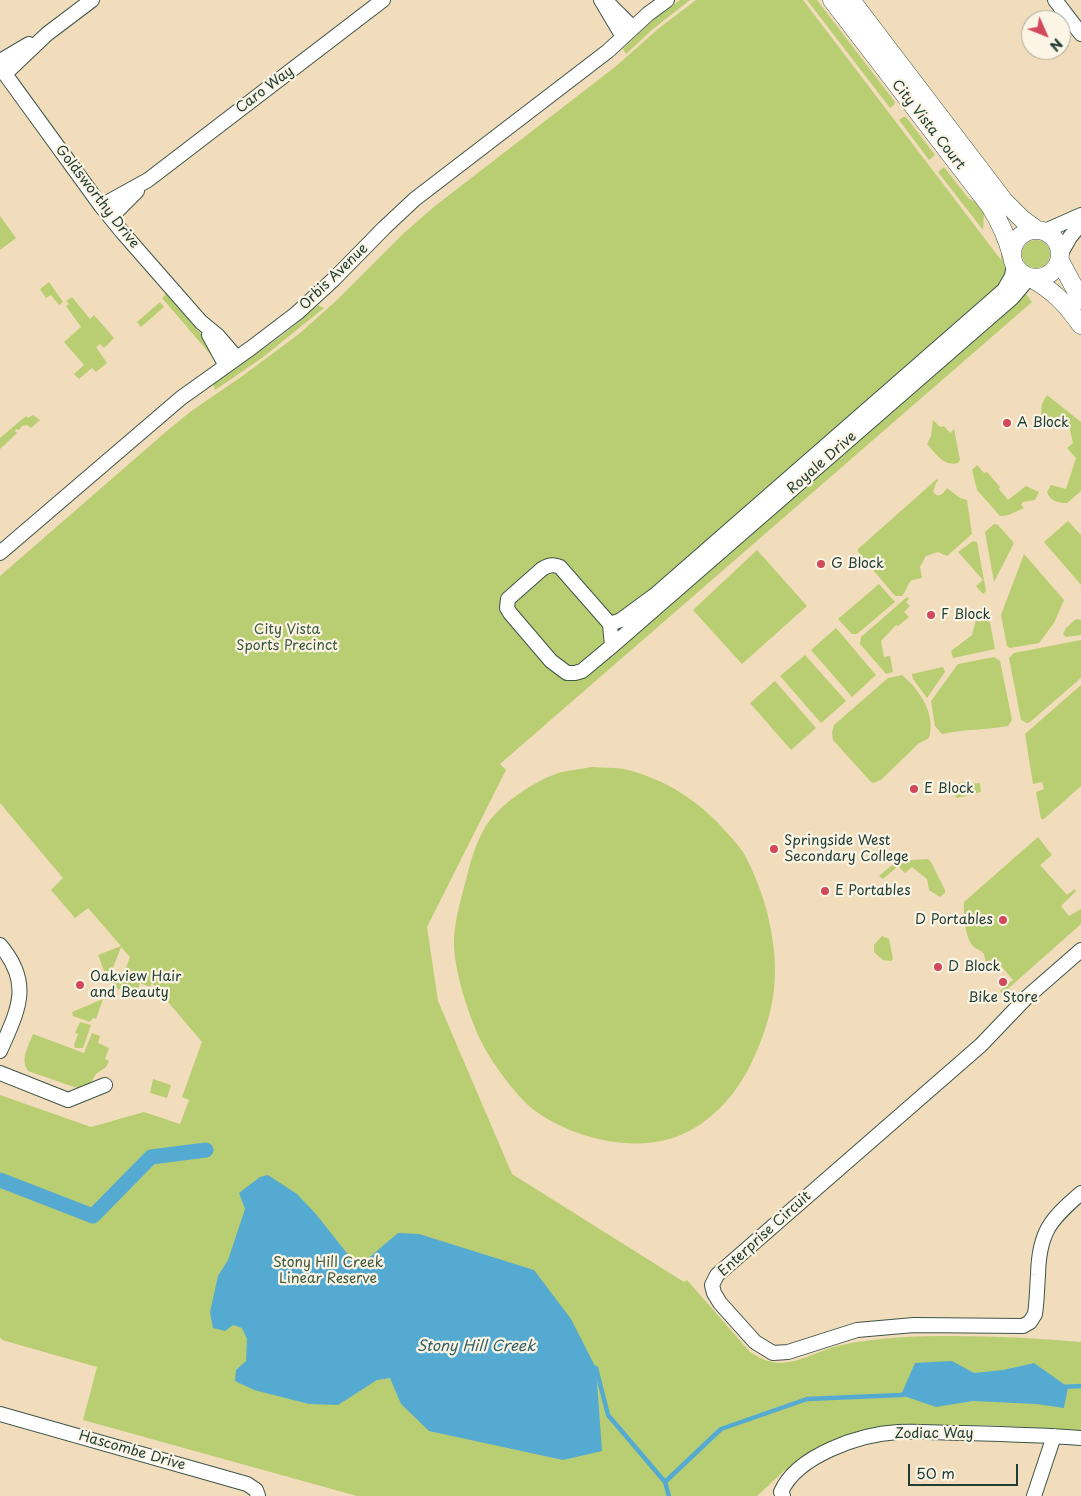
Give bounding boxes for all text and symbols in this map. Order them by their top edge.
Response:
north arrow [1021,10,1071,60]
text: N [1045,34,1068,56]
street label: Caro Way [233,63,297,117]
street label: City Vista Court [888,77,968,173]
street label: Goldsworthy Drive [51,142,143,252]
street label: Orbis Avenue [296,240,372,314]
place label: A Block [1017,415,1069,431]
marker: A Block [1001,417,1013,429]
street label: Royale Drive [784,428,860,498]
place label: G Block [831,556,884,572]
marker: G Block [815,558,827,570]
place label: F Block [941,607,990,623]
marker: F Block [925,609,937,621]
park label: City Vista Sports Precinct [236,622,338,654]
place label: E Block [924,781,974,797]
marker: E Block [908,783,920,795]
place label: Springside West Secondary College [784,833,909,866]
marker: Springside West Secondary College [768,843,780,855]
place label: E Portables [835,883,911,899]
marker: E Portables [819,885,831,897]
place label: D Portables [915,912,993,928]
marker: D Portables [997,914,1009,926]
place label: D Block [948,959,1000,975]
marker: D Block [932,961,944,973]
place label: Oakview Hair and Beauty [90,969,181,1002]
marker: Bike Store [997,976,1009,988]
marker: Oakview Hair and Beauty [74,979,86,991]
place label: Bike Store [968,990,1038,1006]
street label: Enterprise Circuit [715,1188,815,1280]
park label: Stony Hill Creek Linear Reserve [273,1255,383,1288]
water label: Stony Hill Creek [417,1338,535,1356]
street label: Zodiac Way [895,1426,973,1442]
street label: Hascombe Drive [77,1428,187,1474]
scale bar [911,1454,1021,1486]
text: 50 m [916,1461,955,1484]

